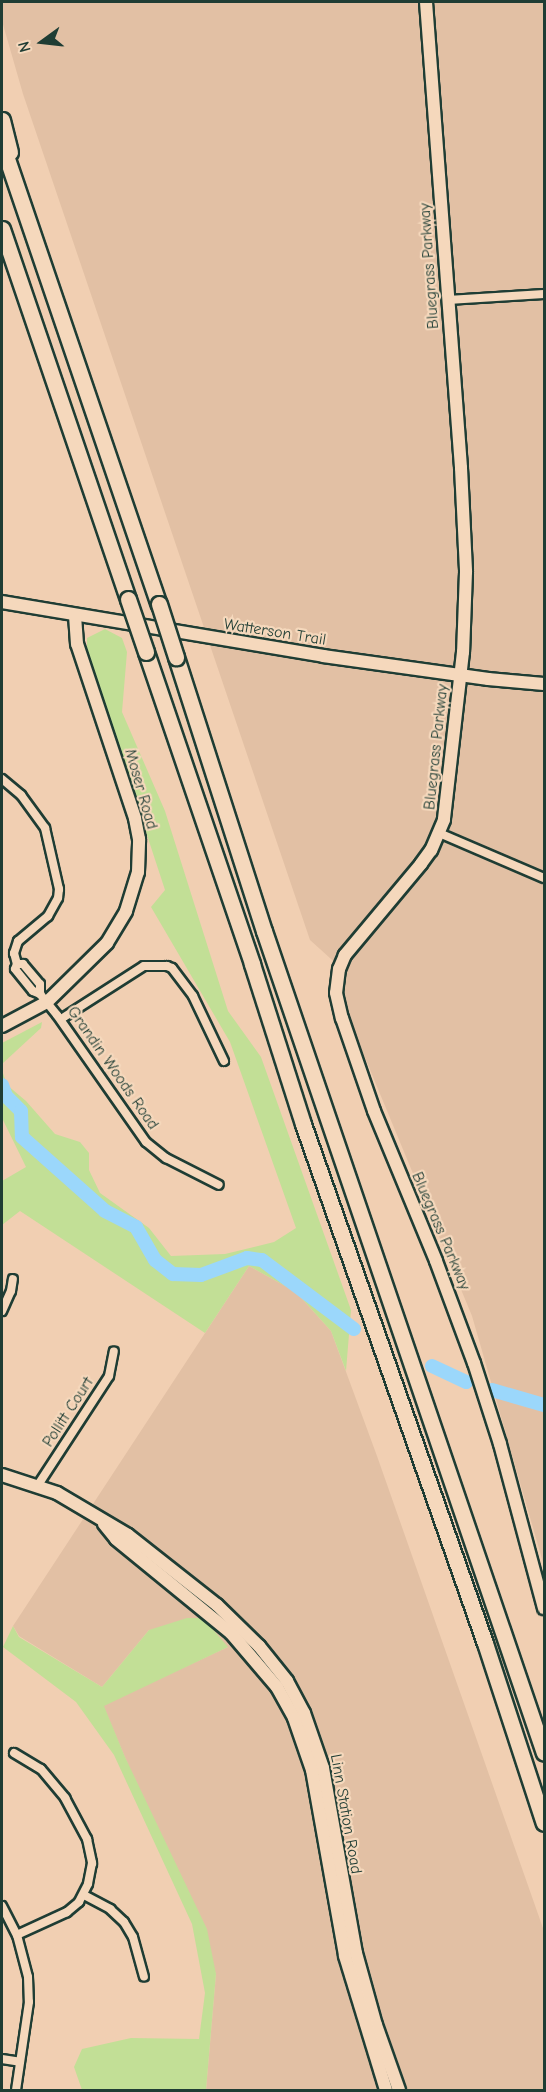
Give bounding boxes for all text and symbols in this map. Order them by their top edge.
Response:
north arrow [12,12,72,72]
text: N [15,39,35,54]
street label: Bluegrass Parkway [415,202,443,330]
street label: Watterson Trail [223,614,327,650]
street label: Bluegrass Parkway [420,683,452,811]
street label: Moser Road [120,747,162,831]
street label: Grandin Woods Road [63,1003,163,1133]
street label: Bluegrass Parkway [407,1169,475,1293]
street label: Pollitt Court [38,1374,98,1450]
street label: Linn Station Road [326,1753,366,1875]

